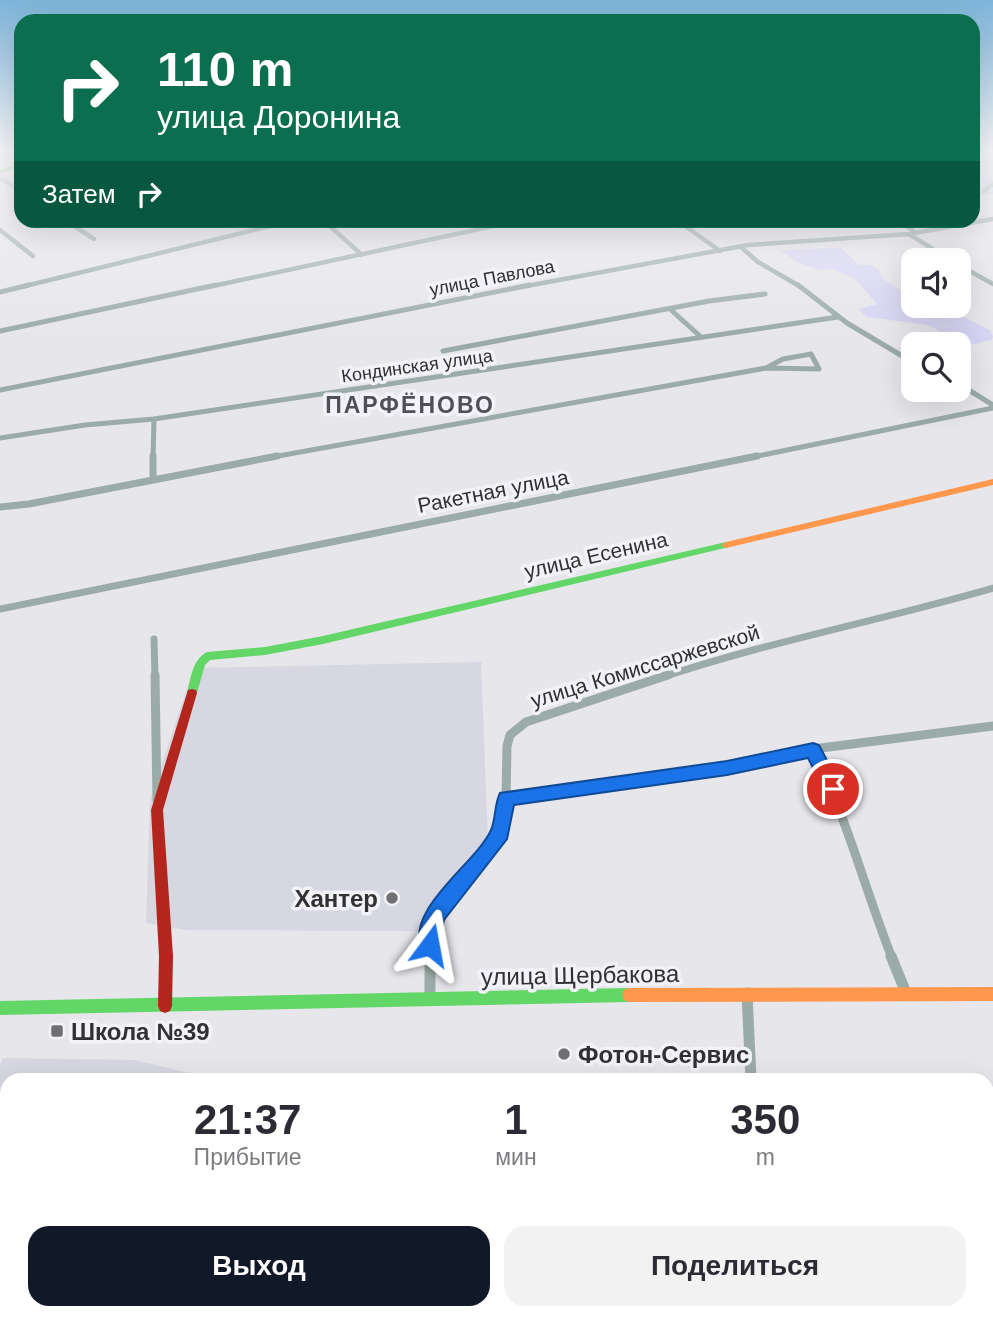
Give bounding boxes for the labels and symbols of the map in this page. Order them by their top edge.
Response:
street label: улица Павлова [428,256,557,300]
street label: Кондинская улица [340,345,495,387]
district label: ПАРФЁНОВО [325,392,495,418]
street label: Ракетная улица [416,465,571,517]
street label: улица Есенина [522,527,670,583]
street label: улица Комиссаржевской [528,620,762,712]
pin [803,759,863,819]
place label: Хантер [294,885,378,912]
marker: Хантер [384,890,400,906]
position arrow [393,908,467,982]
street label: улица Щербакова [481,960,680,990]
place label: Школа №39 [71,1018,210,1045]
marker: Школа №39 [49,1023,65,1039]
place label: Фотон-Сервис [578,1041,749,1068]
marker: Фотон-Сервис [556,1046,572,1062]

